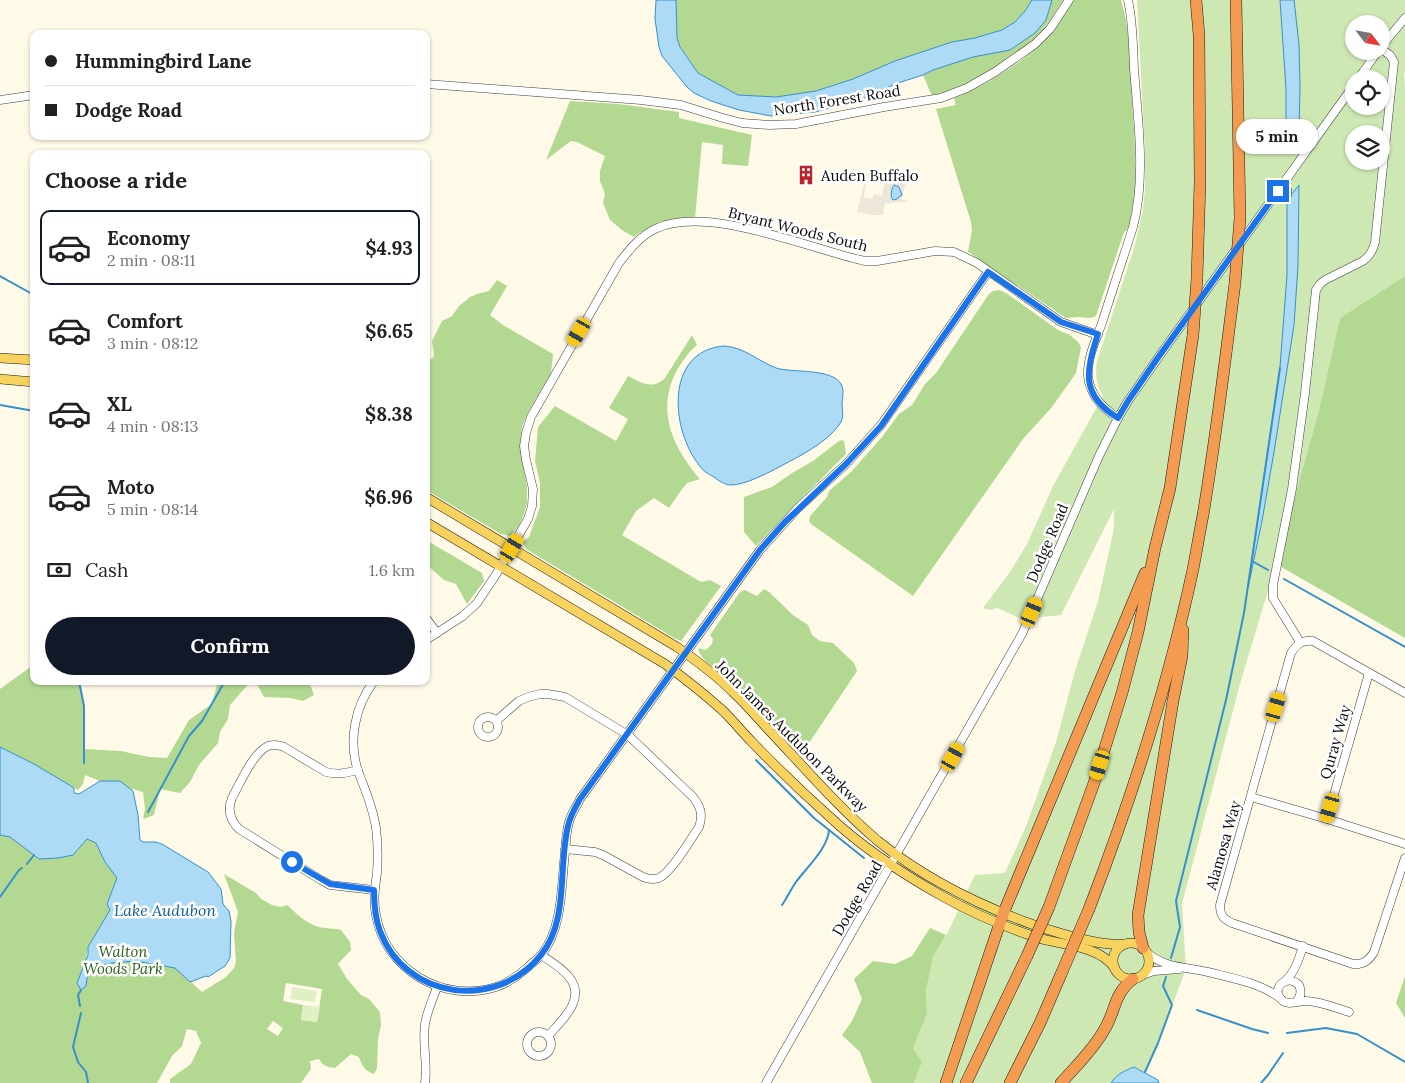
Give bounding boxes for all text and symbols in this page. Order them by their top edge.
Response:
north arrow [1345,15,1390,60]
map controls [1345,15,1390,170]
text: Hummingbird Lane [75,49,252,73]
button: locate [1345,70,1390,115]
street label: North Forest Road [772,81,902,119]
text: Dodge Road [75,98,182,122]
callout: 5 min [1237,119,1319,154]
button: layers [1345,125,1390,170]
text: 5 min [1255,126,1299,146]
building icon: Auden Buffalo [795,164,817,186]
text: Choose a ride [45,166,187,194]
place label: Auden Buffalo [820,166,919,185]
route end [1267,180,1289,202]
street label: Bryant Woods South [726,202,870,256]
icon: car [47,225,92,270]
text: Economy [107,226,190,250]
text: $4.93 [365,236,413,260]
text: 2 min · 08:11 [107,250,195,270]
icon: car [47,308,92,353]
text: Comfort [107,309,183,333]
car [565,315,592,349]
text: $6.65 [365,319,413,343]
text: 3 min · 08:12 [107,333,198,353]
icon: car [47,391,92,436]
text: XL [107,392,132,416]
text: $8.38 [365,402,413,426]
text: 4 min · 08:13 [107,416,198,436]
icon: car [47,474,92,519]
text: Moto [107,475,154,499]
text: $6.96 [365,485,413,509]
text: 5 min · 08:14 [107,499,198,519]
street label: Dodge Road [1022,501,1072,585]
car [497,531,526,565]
icon: cash [45,556,73,584]
text: Cash [85,558,128,582]
text: 1.6 km [369,560,415,580]
car [1019,595,1044,629]
button: Confirm [45,617,415,675]
street label: John James Audubon Parkway [711,655,872,816]
car [1264,691,1287,723]
street label: Quray Way [1315,702,1355,781]
car [939,740,966,774]
car [1088,748,1111,782]
car [1318,792,1341,824]
street label: Alamosa Way [1201,798,1245,893]
route start [281,851,303,873]
street label: Dodge Road [828,857,886,939]
water label: Lake Audubon [114,900,216,920]
park label: Walton Woods Park [83,942,163,978]

